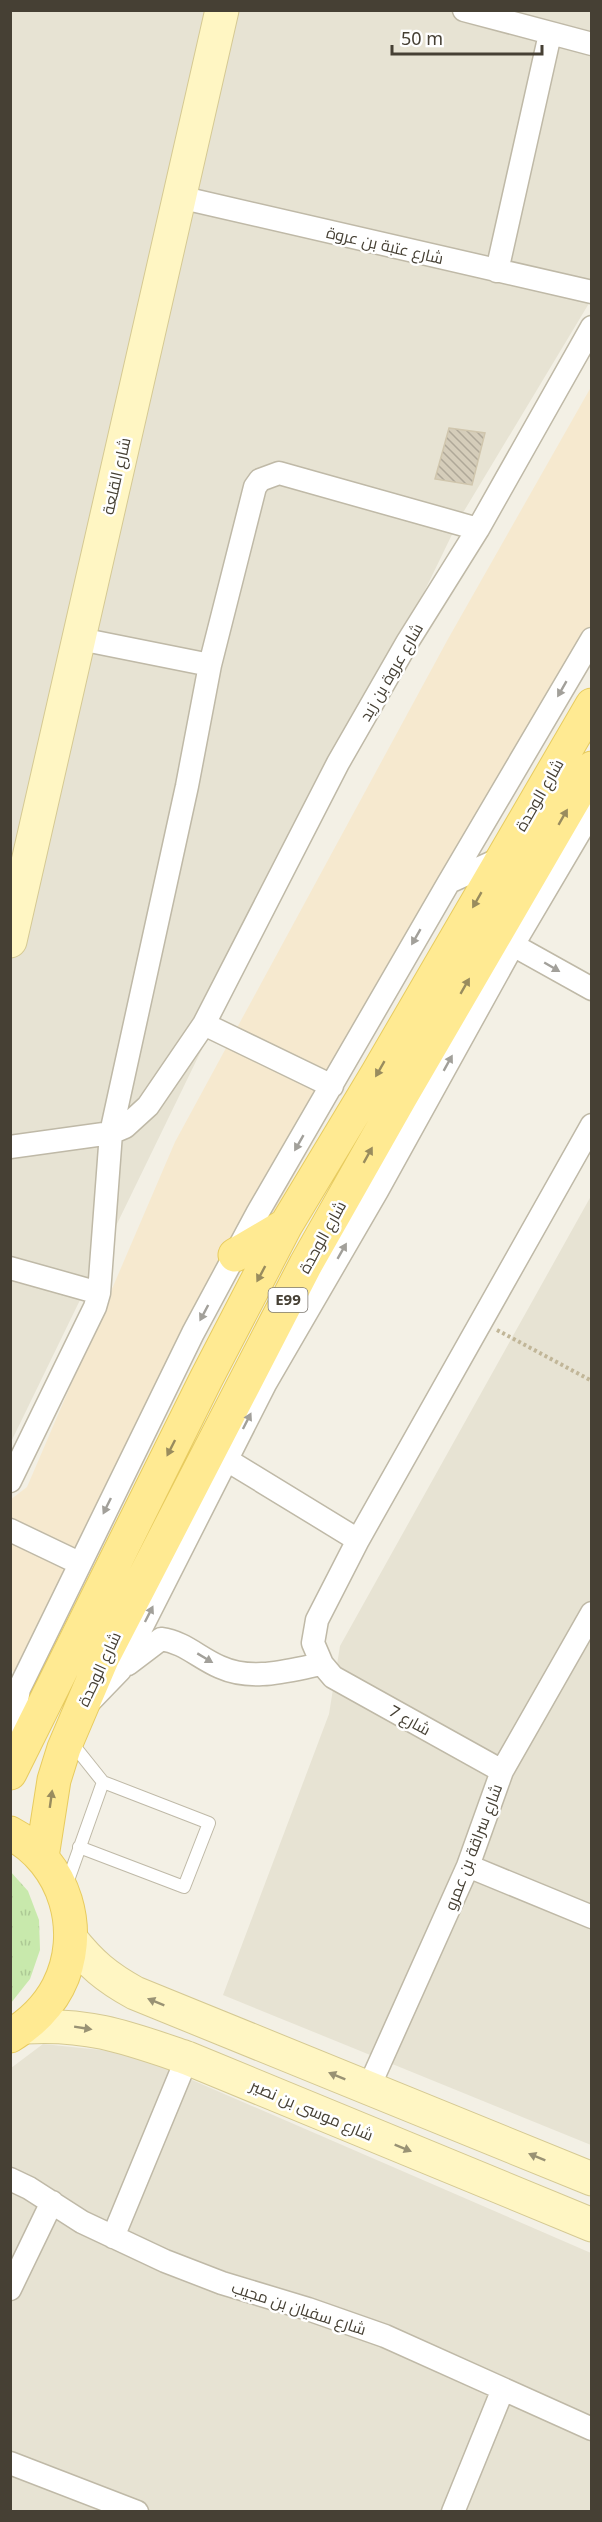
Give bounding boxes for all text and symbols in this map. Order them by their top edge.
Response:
scale bar [392,18,542,56]
text: 50 m [401,26,443,50]
street label: شارع عتبة بن عروة [324,221,446,270]
street label: شارع القلعة [96,435,137,517]
street label: شارع عروة بن زيد [354,619,429,725]
one-way arrow [557,681,567,698]
street label: شارع الوحدة [510,755,569,836]
one-way arrow [558,808,568,825]
one-way arrow [472,892,482,909]
one-way arrow [411,929,422,945]
one-way arrow [544,962,561,972]
one-way arrow [460,977,470,994]
one-way arrow [443,1054,453,1071]
one-way arrow [375,1061,385,1078]
one-way arrow [293,1135,304,1151]
one-way arrow [363,1146,373,1163]
street label: شارع الوحدة [293,1197,352,1278]
one-way arrow [337,1242,347,1259]
one-way arrow [256,1266,265,1283]
road number: E99 [268,1288,308,1312]
one-way arrow [199,1305,209,1322]
one-way arrow [242,1413,252,1430]
one-way arrow [167,1439,176,1456]
one-way arrow [103,1498,112,1515]
one-way arrow [144,1605,154,1622]
street label: شارع الوحدة [72,1628,127,1710]
one-way arrow [197,1653,213,1664]
street label: شارع 7 [385,1700,435,1741]
street label: شارع سراقة بن عمرو [439,1781,508,1914]
one-way arrow [46,1790,56,1809]
one-way arrow [147,1997,165,2007]
one-way arrow [74,2024,93,2033]
one-way arrow [328,2071,346,2080]
street label: شارع موسى بن نصير [246,2074,377,2147]
one-way arrow [394,2144,412,2153]
one-way arrow [528,2152,546,2161]
street label: شارع سفيان بن مجيب [229,2276,369,2341]

